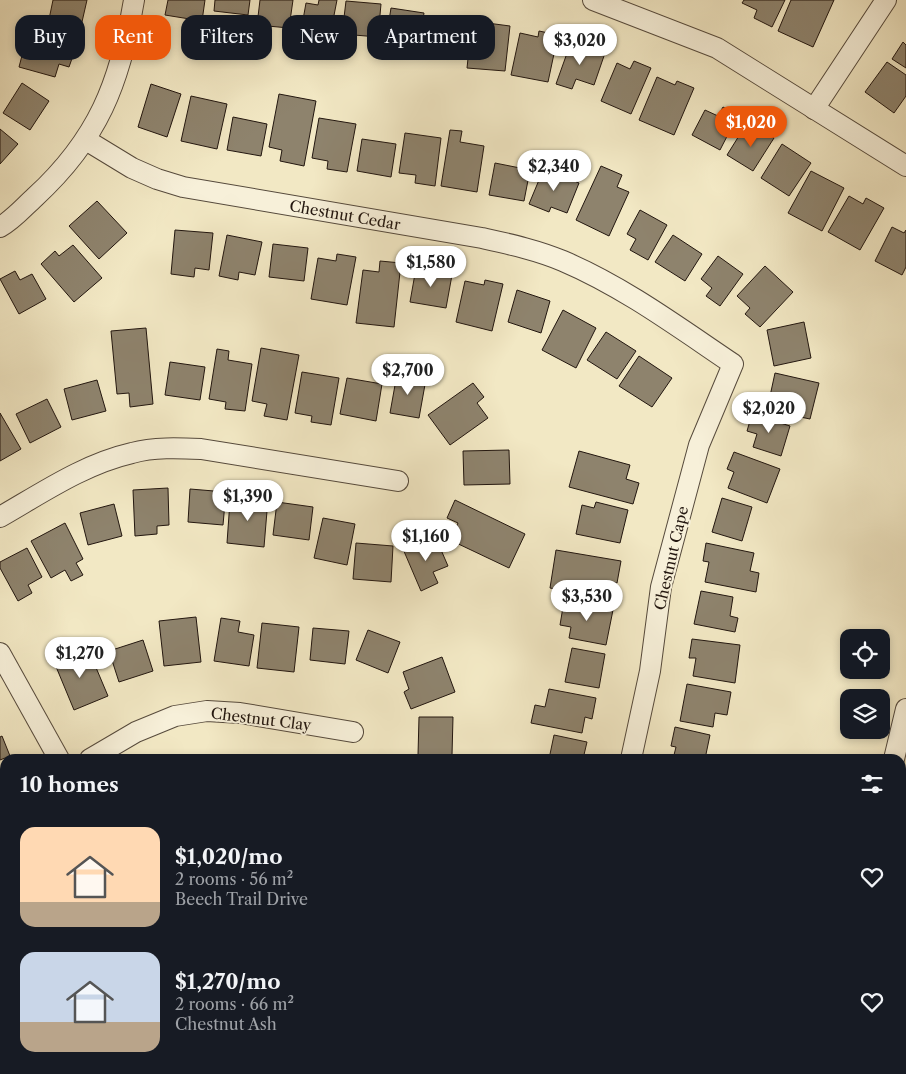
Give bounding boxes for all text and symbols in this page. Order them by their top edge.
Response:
chip: Buy [15,15,85,60]
chip: Rent [95,15,171,60]
chip: Filters [181,15,272,60]
chip: New [282,15,357,60]
chip: Apartment [367,15,495,60]
pin: $3,020 [539,23,621,66]
text: $3,020 [554,30,606,50]
pin: $1,020 [710,106,792,148]
text: $1,020 [726,112,776,132]
pin: $2,340 [513,150,595,192]
text: $2,340 [528,156,580,176]
street label: Chestnut Cedar [288,196,403,234]
pin: $1,580 [390,246,472,288]
text: $1,580 [406,252,456,272]
pin: $2,700 [367,354,449,396]
text: $2,700 [382,360,434,380]
pin: $2,020 [728,392,810,434]
text: $2,020 [743,398,795,418]
pin: $1,390 [207,480,289,522]
text: $1,390 [223,486,273,506]
street label: Chestnut Cape [650,504,692,612]
pin: $1,160 [385,520,467,562]
text: $1,160 [402,526,450,546]
pin: $3,530 [546,580,628,622]
text: $3,530 [562,586,612,606]
map controls [840,629,890,739]
button: locate [840,629,890,679]
pin: $1,270 [39,636,121,679]
text: $1,270 [56,643,104,663]
button: layers [840,689,890,739]
street label: Chestnut Clay [210,703,313,735]
icon: filters [858,770,886,798]
text: 10 homes [20,772,119,797]
text: $1,020/mo [175,844,283,869]
icon: home [60,847,120,907]
icon: heart [858,863,886,891]
text: 2 rooms · 56 m² [175,869,293,889]
text: Beech Trail Drive [175,889,308,909]
text: $1,270/mo [175,969,280,994]
icon: home [60,972,120,1032]
icon: heart [858,988,886,1016]
text: 2 rooms · 66 m² [175,994,294,1014]
text: Chestnut Ash [175,1014,277,1034]

